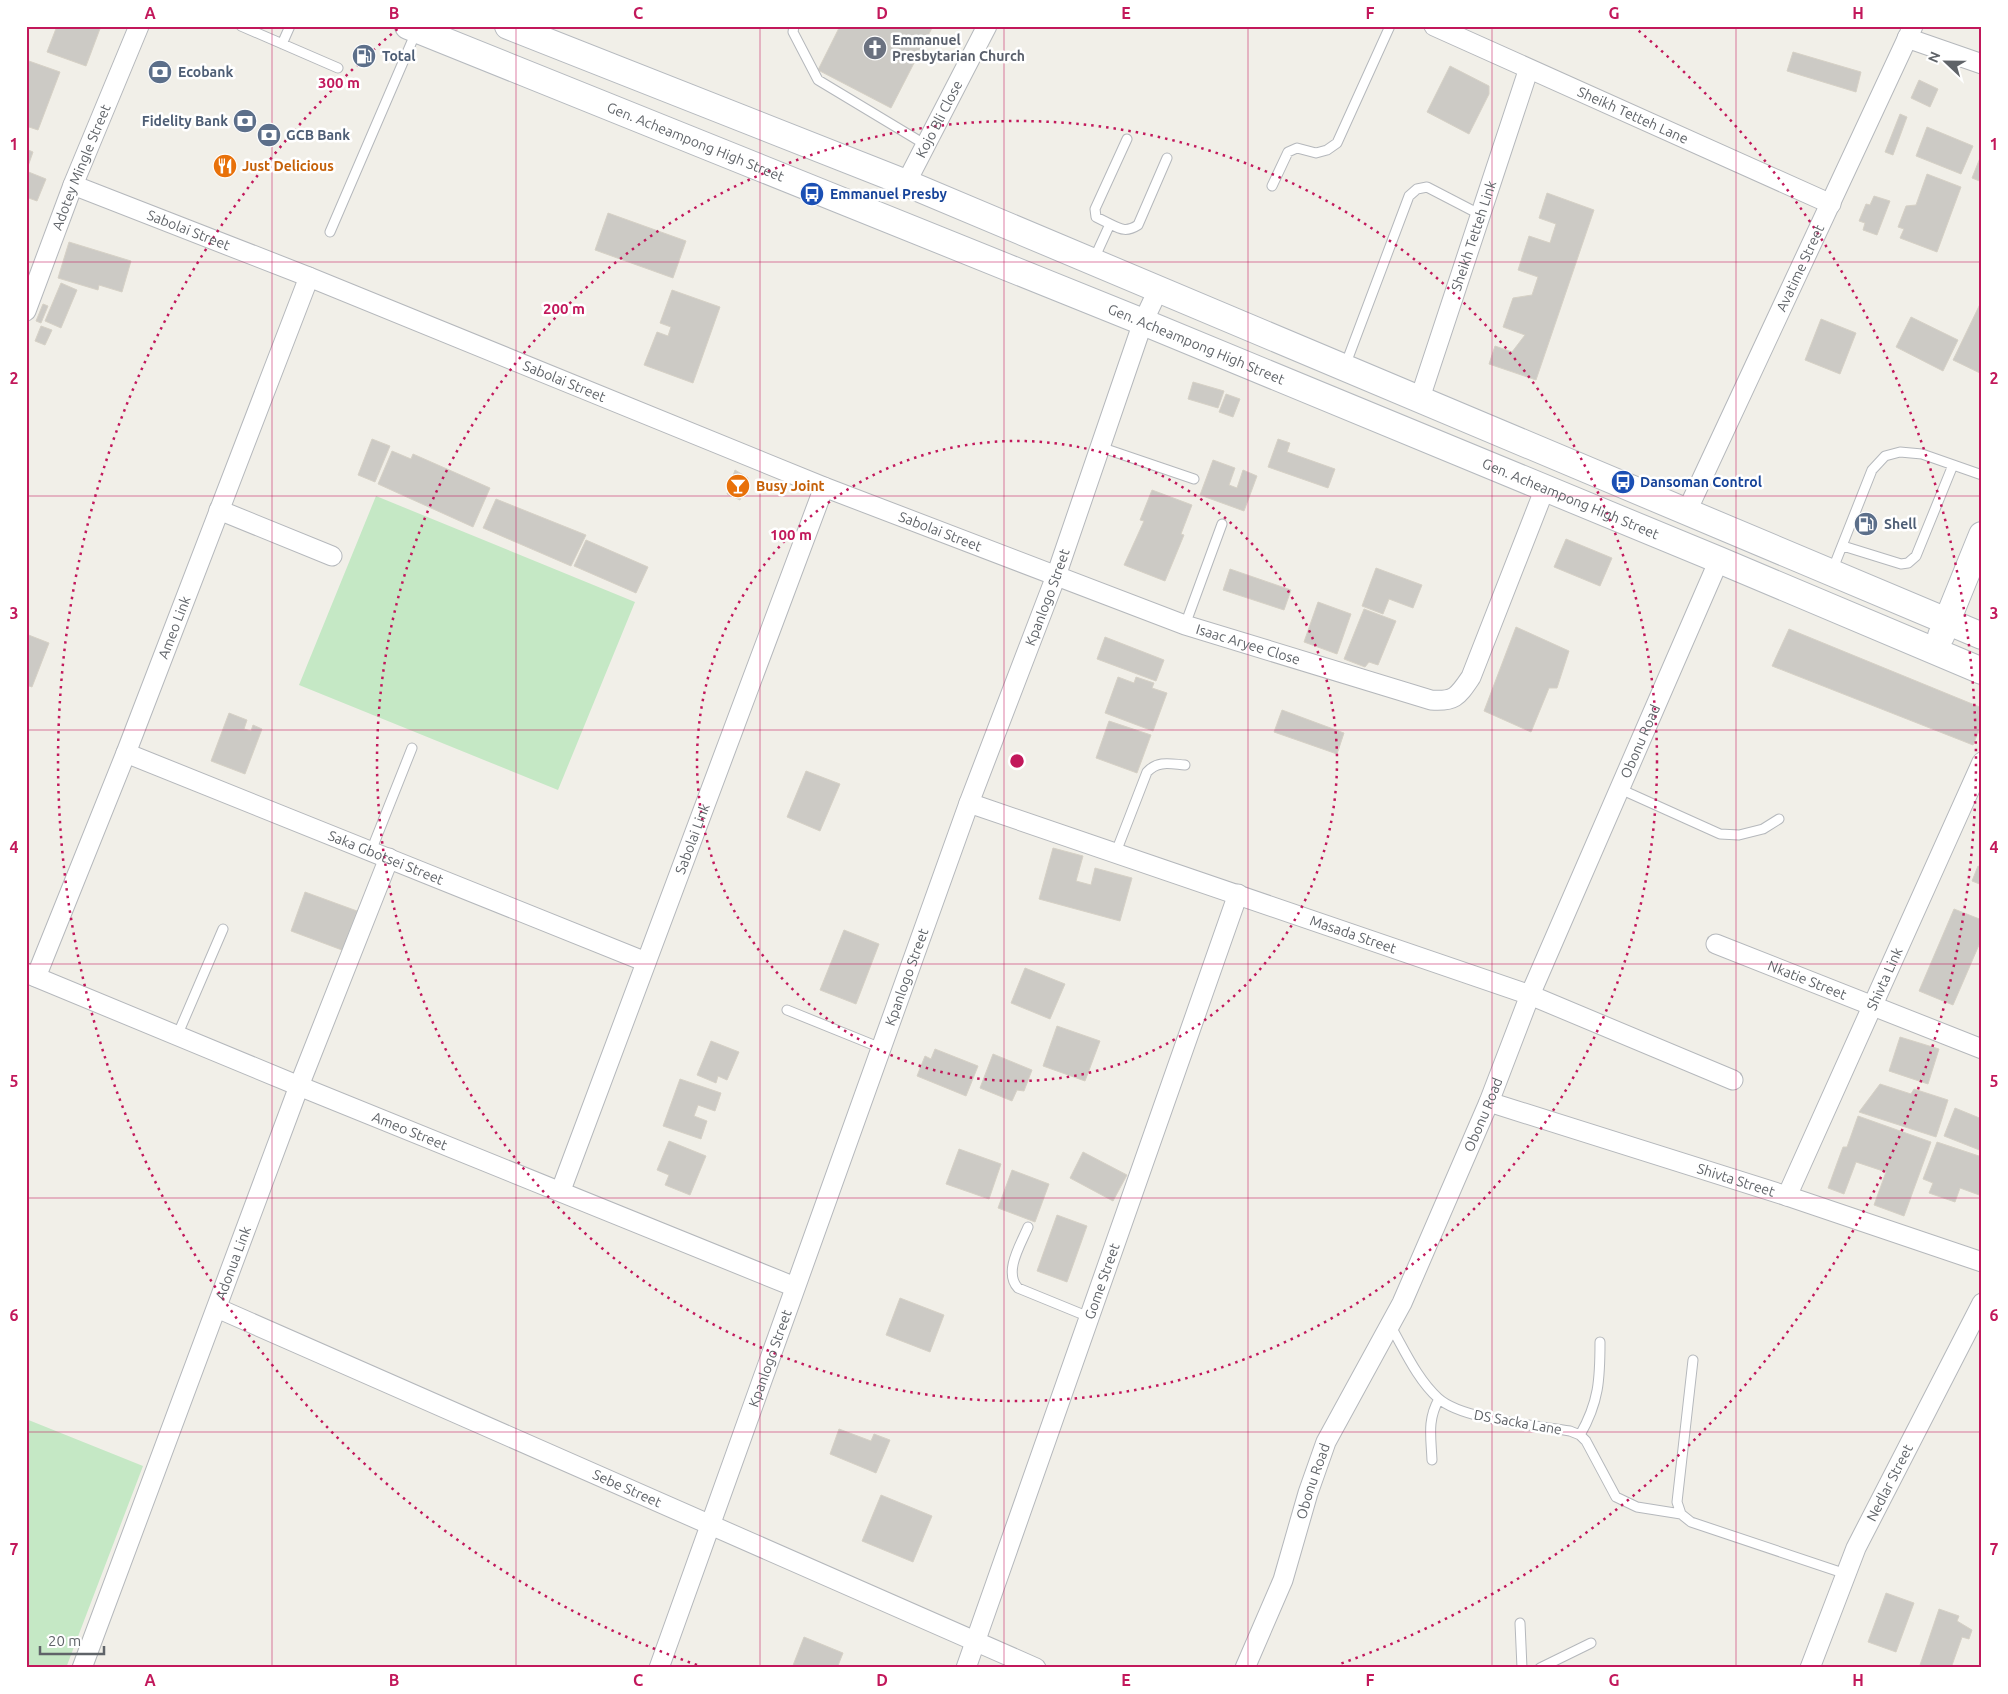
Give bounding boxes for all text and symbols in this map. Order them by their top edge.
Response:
text: A [144,4,156,22]
text: B [389,4,399,22]
text: C [633,4,643,22]
text: D [876,4,888,22]
text: E [1121,4,1131,22]
text: F [1366,4,1375,22]
text: G [1608,4,1620,22]
text: H [1852,4,1864,22]
place label: Emmanuel Presbytarian Church [892,32,1025,64]
church icon: Emmanuel Presbytarian Church [862,35,888,61]
north arrow [1920,38,1970,88]
fuel station icon: Total [351,43,377,69]
place label: Total [382,48,416,64]
text: N [1925,49,1943,65]
bank icon: Ecobank [147,59,173,85]
place label: Ecobank [178,64,233,80]
text: 300 m [318,74,360,91]
street label: Kojo Bli Close [912,78,966,160]
street label: Sheikh Tetteh Lane [1575,83,1691,147]
street label: Gen. Acheampong High Street [605,99,787,185]
street label: Adotey Mingle Street [49,102,114,232]
bank icon: Fidelity Bank [232,108,258,134]
place label: Fidelity Bank [142,113,228,129]
bank icon: GCB Bank [256,122,282,148]
place label: GCB Bank [286,127,350,143]
text: 1 [9,135,19,153]
text: 1 [1989,135,1999,153]
restaurant icon: Just Delicious [212,153,238,179]
place label: Just Delicious [242,158,334,174]
street label: Sheikh Tetteh Link [1448,179,1499,293]
bus stop icon: Emmanuel Presby [799,181,825,207]
place label: Emmanuel Presby [830,186,947,202]
street label: Sabolai Street [145,207,233,254]
street label: Avatime Street [1773,222,1828,314]
text: 200 m [543,300,585,317]
street label: Gen. Acheampong High Street [1106,301,1287,388]
street label: Sabolai Street [521,357,608,405]
text: 2 [9,369,19,387]
text: 2 [1989,369,1999,387]
street label: Gen. Acheampong High Street [1480,455,1662,542]
bus stop icon: Dansoman Control [1610,469,1636,495]
bar icon: Busy Joint [725,473,751,499]
place label: Dansoman Control [1640,474,1762,490]
place label: Busy Joint [756,478,825,494]
street label: Sabolai Street [897,508,985,555]
fuel station icon: Shell [1853,511,1879,537]
place label: Shell [1884,516,1917,532]
text: 100 m [770,526,812,543]
street label: Kpanlogo Street [1022,546,1073,648]
street label: Ameo Link [155,594,194,661]
text: 3 [9,604,19,622]
text: 3 [1989,604,1999,622]
street label: Isaac Aryee Close [1194,621,1302,668]
street label: Obonu Road [1617,702,1663,781]
centre of rings [1008,752,1026,770]
street label: Sabolai Link [672,801,713,876]
street label: Saka Gbotsei Street [326,827,446,888]
text: 4 [9,838,19,856]
text: 4 [1989,838,1999,856]
street label: Masada Street [1308,912,1399,957]
street label: Kpanlogo Street [882,926,932,1028]
street label: Shivta Link [1863,945,1906,1013]
street label: Nkatie Street [1765,957,1849,1003]
text: 5 [9,1072,19,1090]
text: 5 [1989,1072,1999,1090]
street label: Obonu Road [1460,1075,1506,1154]
street label: Ameo Street [370,1109,450,1153]
street label: Shivta Street [1695,1160,1777,1200]
street label: Adonua Link [212,1224,254,1302]
street label: Gome Street [1081,1240,1123,1321]
text: 6 [9,1306,19,1324]
text: 6 [1989,1306,1999,1324]
street label: Kpanlogo Street [745,1307,795,1409]
street label: DS Sacka Lane [1473,1406,1563,1438]
street label: Obonu Road [1293,1441,1333,1521]
street label: Nedlar Street [1863,1441,1916,1524]
street label: Sebe Street [590,1466,664,1511]
text: 7 [9,1540,19,1558]
text: 7 [1989,1540,1999,1558]
scale bar [40,1624,104,1656]
text: 20 m [48,1632,81,1649]
text: A [144,1671,156,1689]
text: B [389,1671,399,1689]
text: C [633,1671,643,1689]
text: D [876,1671,888,1689]
text: E [1121,1671,1131,1689]
text: F [1366,1671,1375,1689]
text: G [1608,1671,1620,1689]
text: H [1852,1671,1864,1689]

